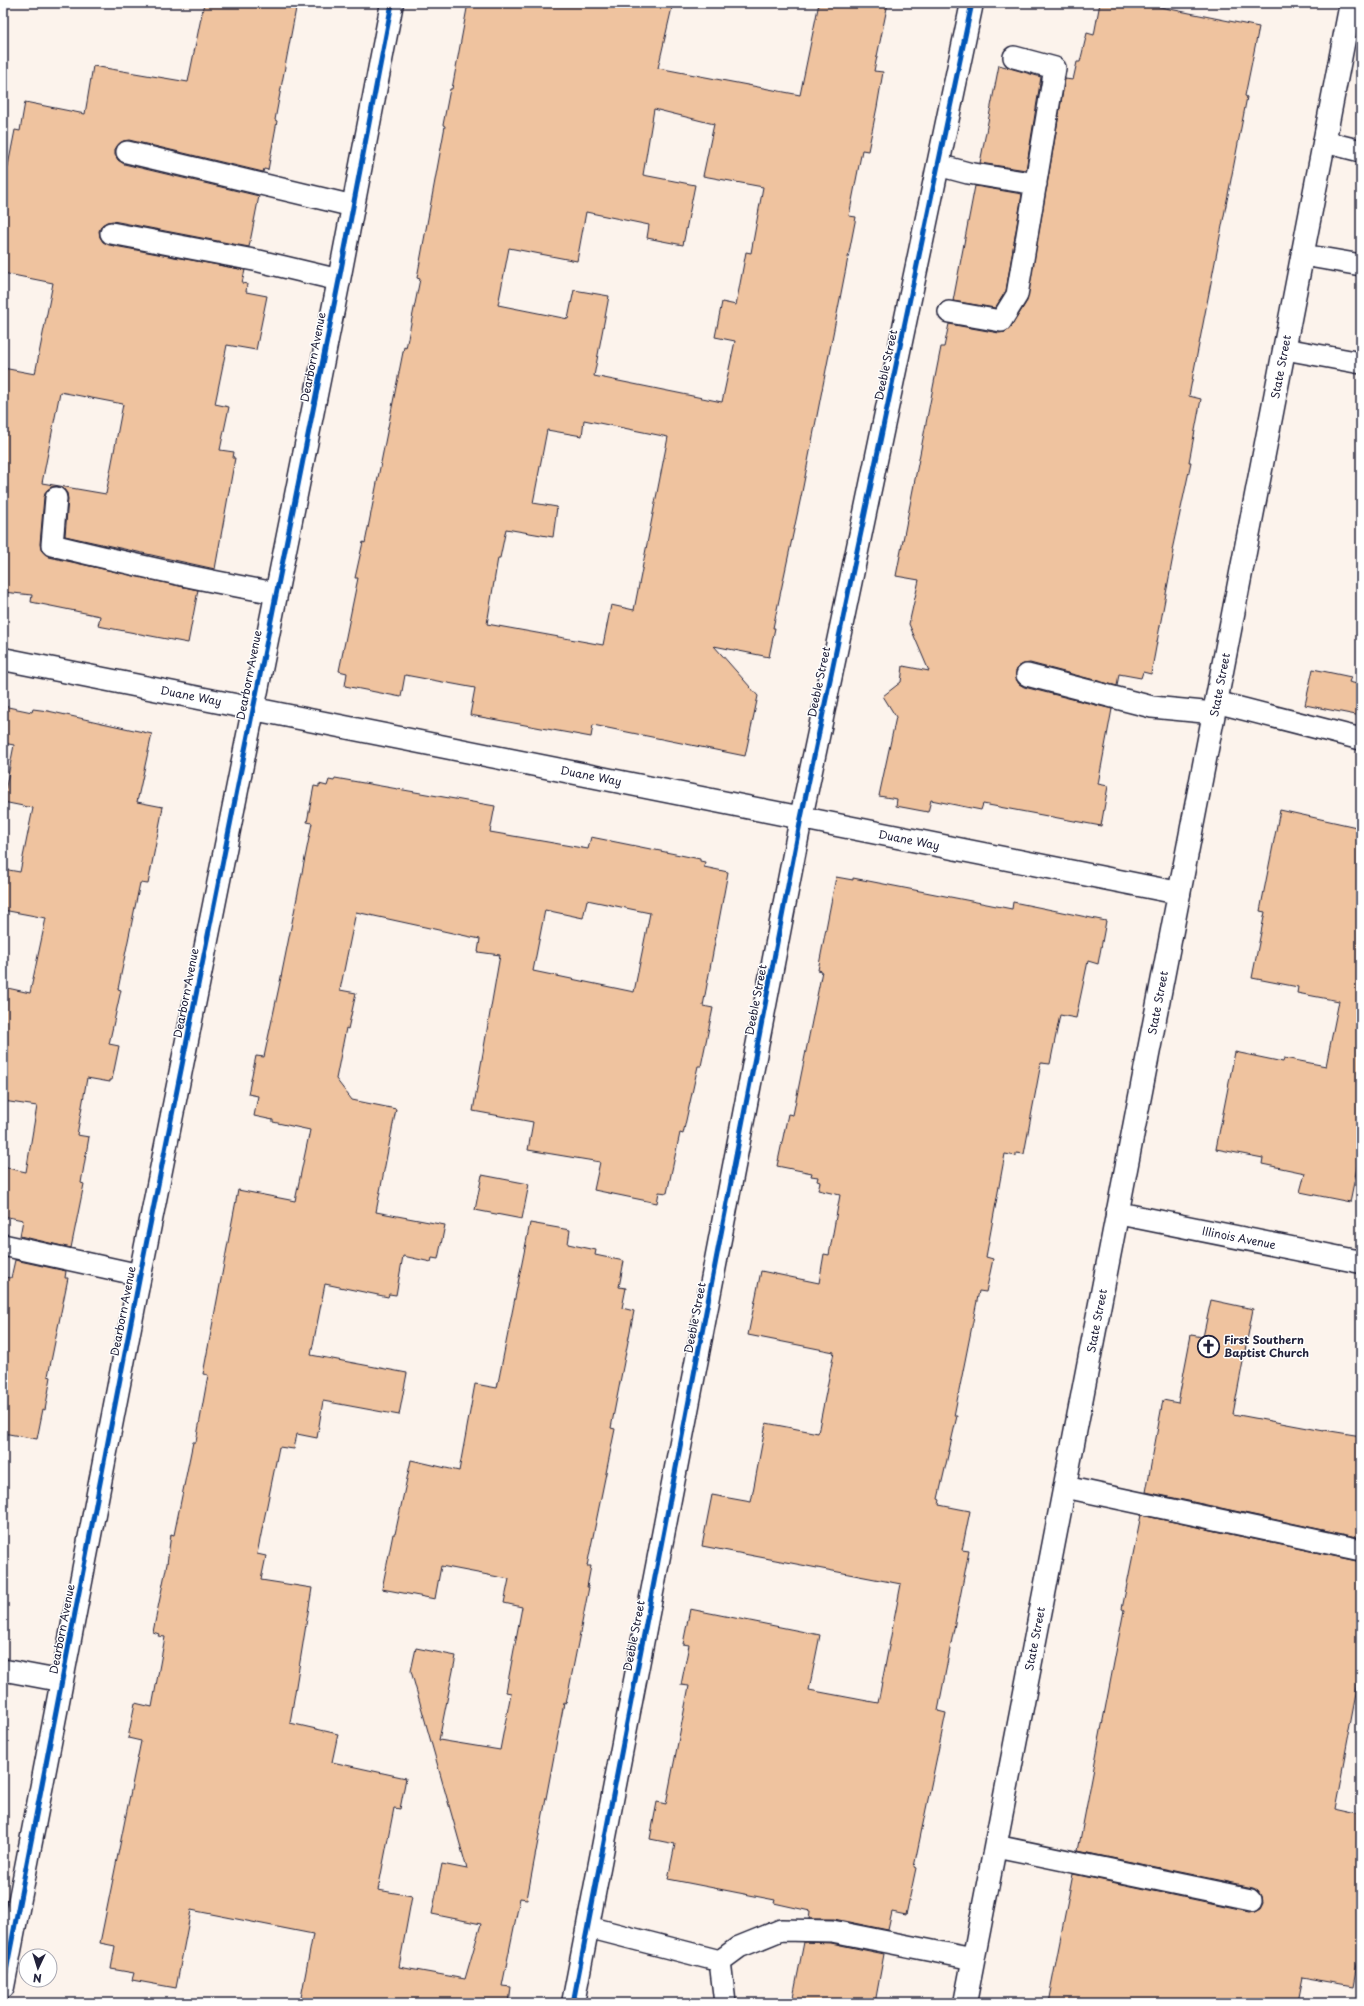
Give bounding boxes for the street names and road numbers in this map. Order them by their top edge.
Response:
street label: Dearborn Avenue [295,311,330,403]
street label: Deeble Street [870,327,901,402]
street label: State Street [1266,333,1295,400]
street label: Dearborn Avenue [231,629,266,721]
street label: Deeble Street [803,644,834,719]
street label: State Street [1205,651,1234,718]
street label: Duane Way [159,681,223,710]
street label: Duane Way [559,761,623,790]
street label: Duane Way [877,825,941,854]
street label: Dearborn Avenue [168,947,203,1039]
street label: Deeble Street [740,962,771,1037]
street label: State Street [1143,969,1172,1036]
street label: Illinois Avenue [1201,1222,1277,1253]
street label: Dearborn Avenue [105,1265,140,1357]
street label: Deeble Street [679,1280,710,1355]
street label: State Street [1082,1287,1111,1354]
street label: Dearborn Avenue [44,1583,79,1675]
street label: Deeble Street [618,1598,649,1673]
street label: State Street [1020,1605,1049,1672]

